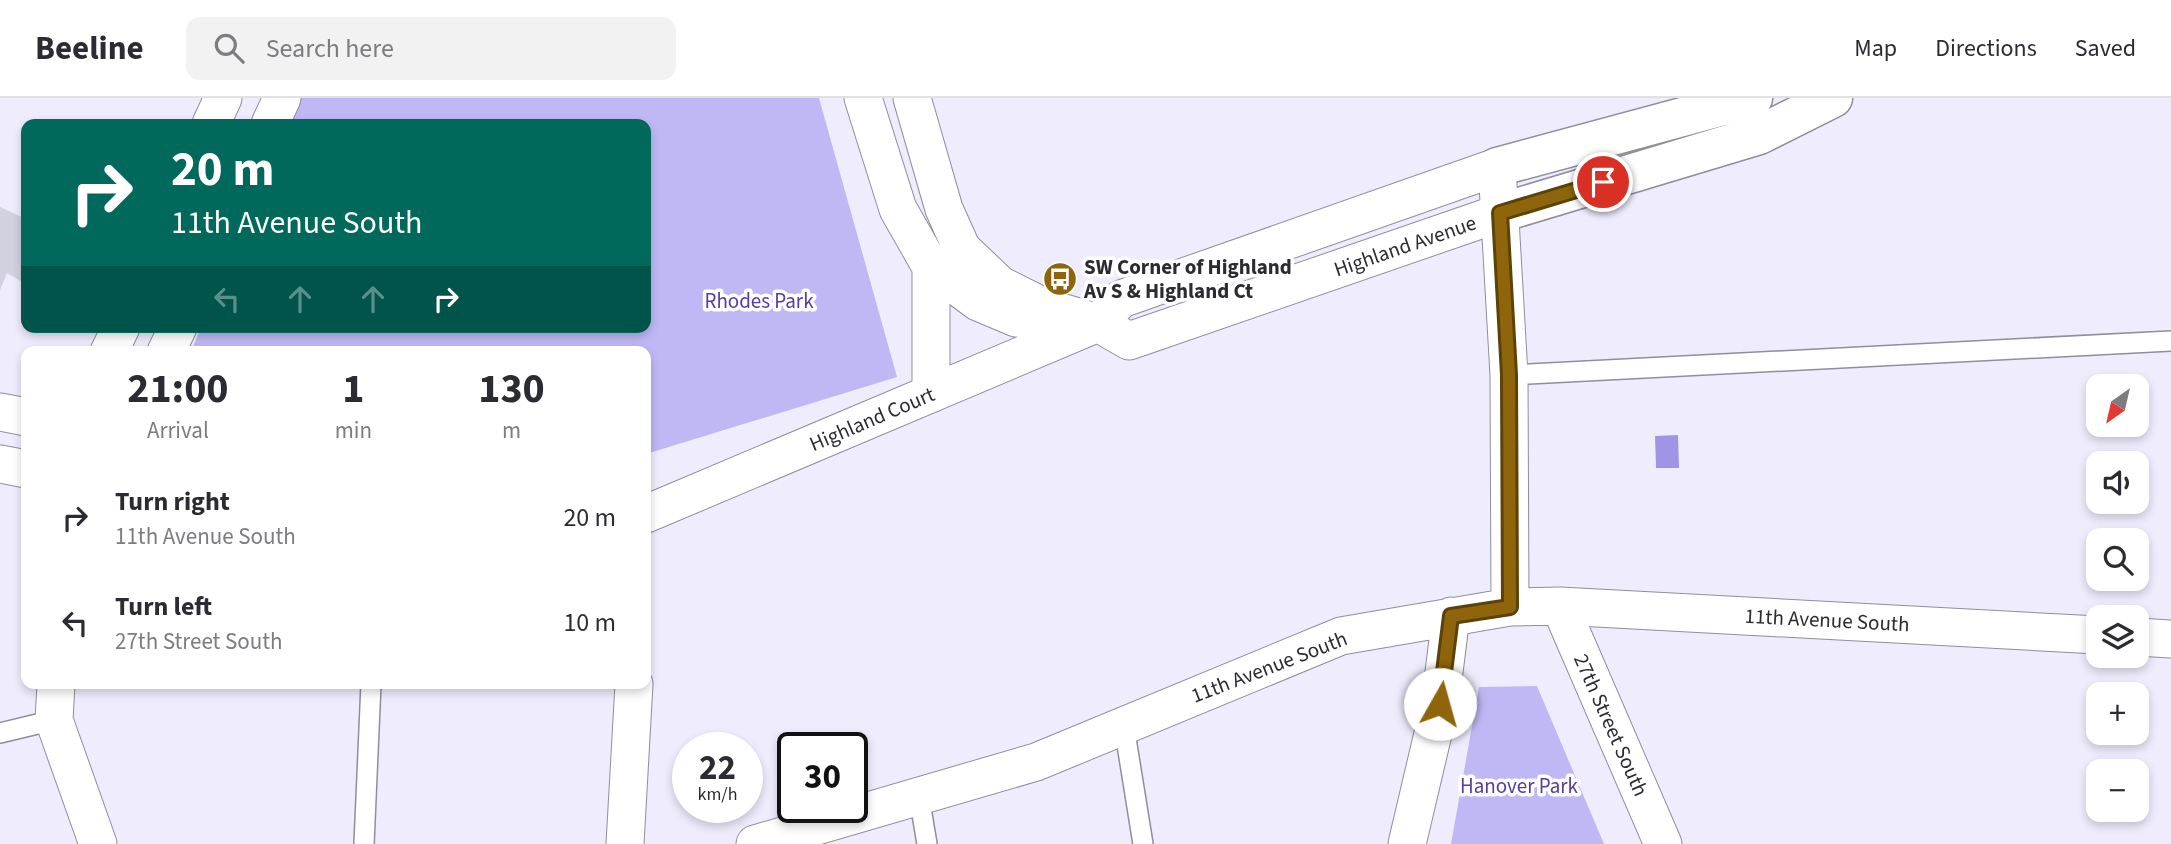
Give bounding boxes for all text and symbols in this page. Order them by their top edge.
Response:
search box [186,17,676,80]
text: Beeline [35,25,144,72]
icon: search [210,29,248,67]
text: Search here [266,30,394,67]
text: Map [1854,31,1897,66]
text: Directions [1935,31,2037,66]
text: Saved [2075,31,2136,66]
text: 20 m [171,135,275,205]
icon: right [56,147,147,238]
pin [1573,152,1633,212]
icon: arrive [1584,163,1622,201]
text: 11th Avenue South [171,200,423,246]
street label: Highland Avenue [1330,208,1480,284]
place label: SW Corner of Highland Av S & Highland Ct [1083,252,1292,306]
bus stop icon: SW Corner of Highland Av S & Highland Ct [1041,260,1079,298]
icon: left [208,280,246,318]
icon: ahead [281,280,319,318]
icon: ahead [354,280,392,318]
icon: right [427,280,465,318]
park label: Rhodes Park [704,286,814,316]
text: 21:00 [127,359,229,419]
text: 1 [342,359,364,419]
text: 130 [478,359,545,419]
north arrow [2086,374,2149,438]
map controls [2086,374,2149,822]
street label: Highland Court [805,379,939,459]
text: Arrival [147,414,209,447]
text: min [335,414,372,447]
text: m [502,414,521,447]
button: sound [2086,451,2149,514]
text: Turn right [115,483,230,520]
icon: right [56,499,94,537]
text: 20 m [563,499,616,536]
text: 11th Avenue South [115,520,296,553]
button: search [2086,528,2149,591]
text: Turn left [115,588,212,625]
street label: 11th Avenue South [1744,601,1910,639]
icon: left [56,604,94,642]
text: 10 m [563,604,616,641]
button: layers [2086,605,2149,668]
street label: 11th Avenue South [1187,623,1351,711]
text: 27th Street South [115,625,283,658]
street label: 27th Street South [1566,649,1656,801]
position arrow [1403,667,1477,741]
button: + [2086,682,2149,745]
speed limit sign: 30 [777,732,868,823]
text: 22 [699,743,736,793]
button: − [2086,759,2149,822]
park label: Hanover Park [1460,771,1579,801]
text: km/h [698,782,737,807]

